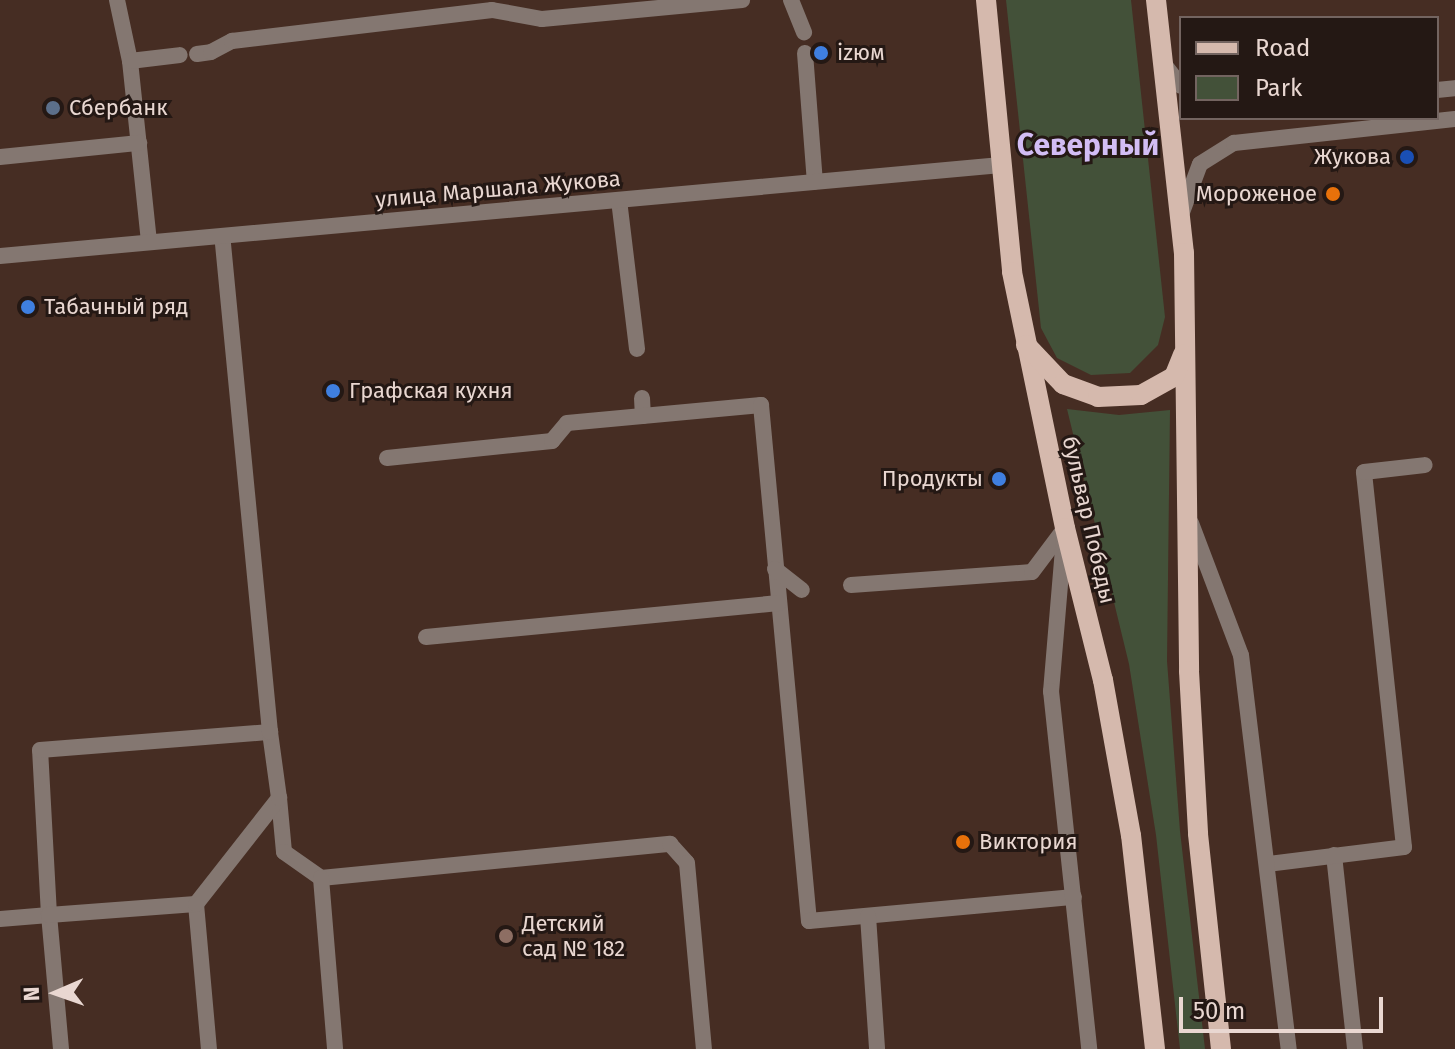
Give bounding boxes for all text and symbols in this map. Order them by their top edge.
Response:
legend [1179,16,1439,120]
text: Road [1255,34,1310,62]
place label: izюм [837,40,885,66]
marker: izюм [812,44,830,62]
text: Park [1255,74,1302,102]
place label: Сбербанк [69,95,168,121]
marker: Сбербанк [44,99,62,117]
district label: Северный [1017,127,1159,163]
place label: Жукова [1314,144,1391,170]
marker: Жукова [1398,148,1416,166]
street label: улица Маршала Жукова [374,165,622,213]
place label: Мороженое [1196,181,1317,207]
marker: Мороженое [1324,185,1342,203]
place label: Табачный ряд [44,294,188,320]
marker: Табачный ряд [19,298,37,316]
place label: Графская кухня [349,378,513,404]
marker: Графская кухня [324,382,342,400]
street label: бульвар Победы [1057,434,1121,606]
place label: Продукты [882,466,983,492]
marker: Продукты [990,470,1008,488]
place label: Виктория [979,829,1078,855]
marker: Виктория [954,833,972,851]
place label: Детский сад № 182 [522,910,625,962]
marker: Детский сад № 182 [497,927,515,945]
north arrow [16,953,96,1033]
scale bar [1183,981,1387,1031]
text: N [18,986,45,1002]
text: 50 m [1193,997,1245,1025]

